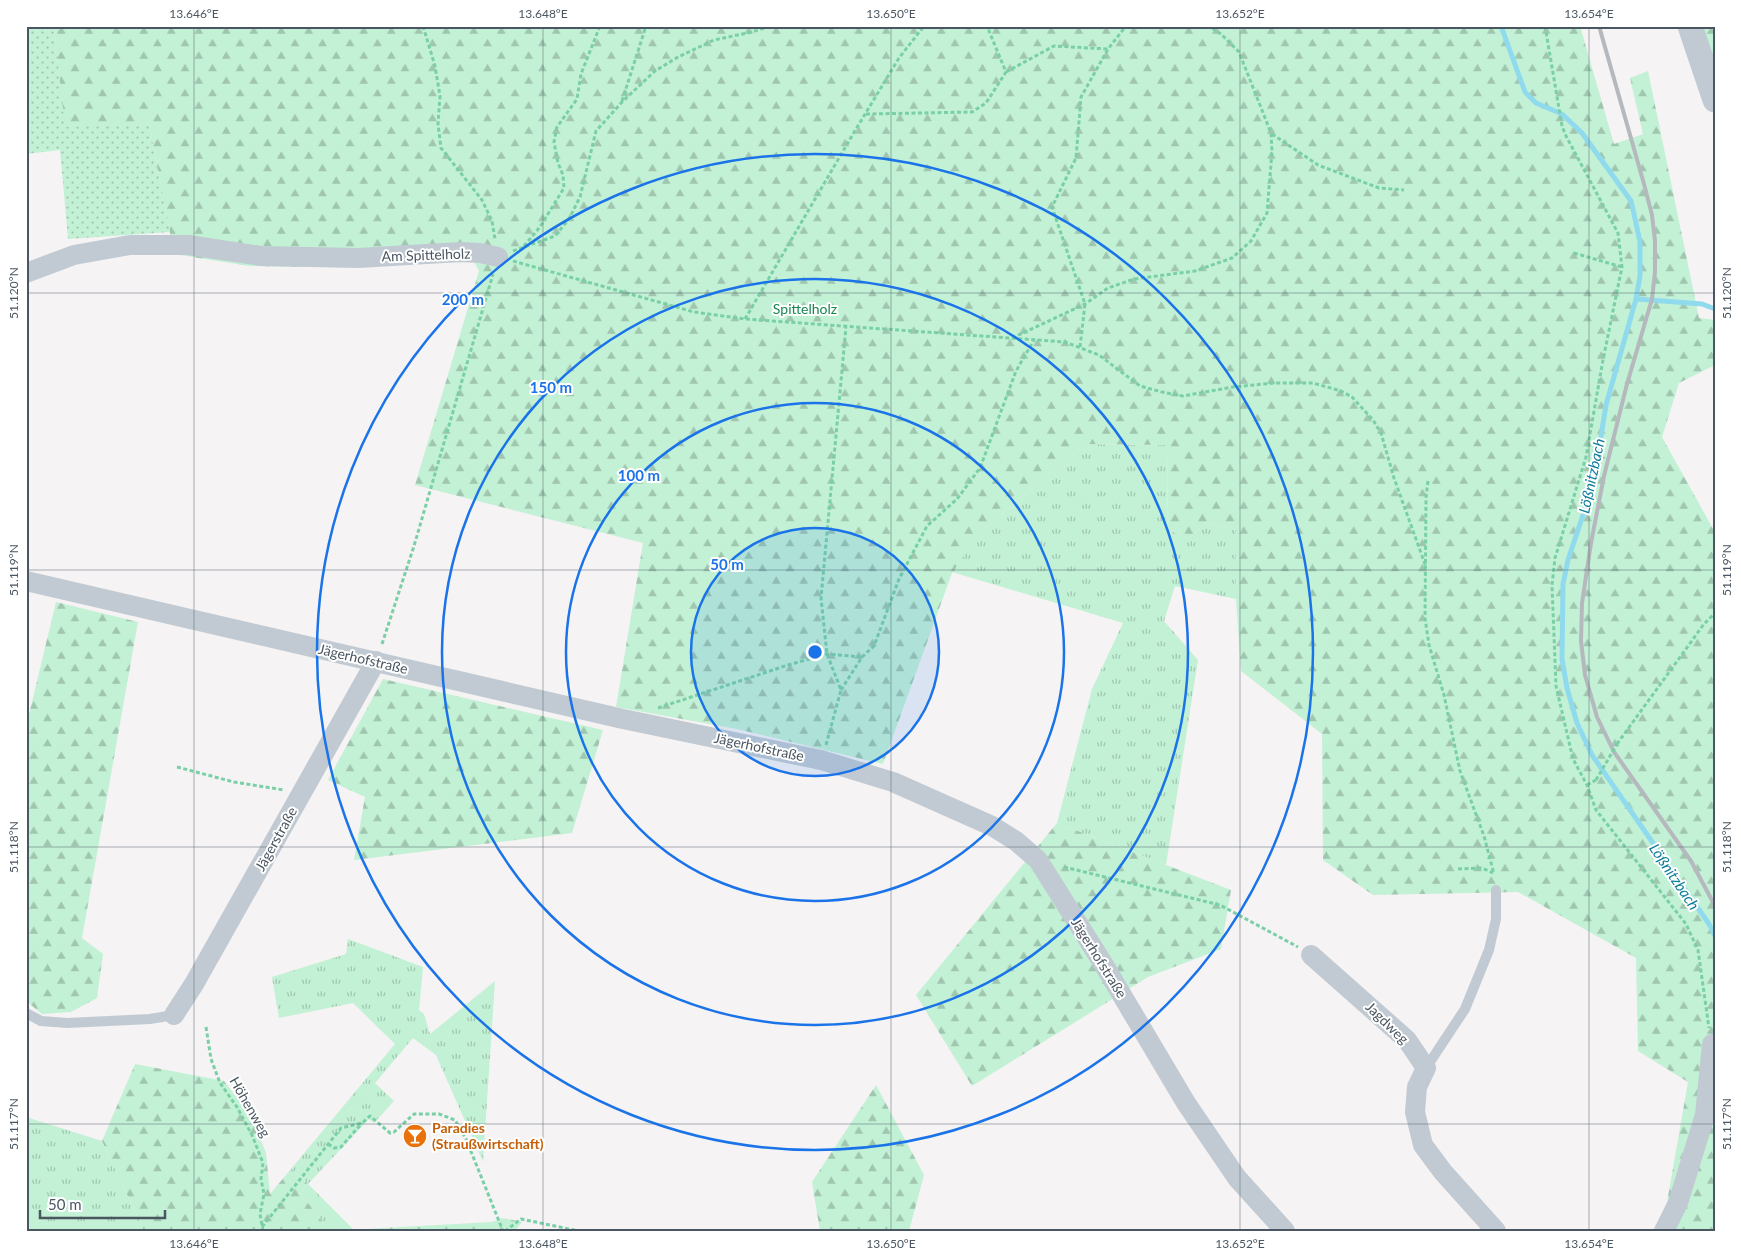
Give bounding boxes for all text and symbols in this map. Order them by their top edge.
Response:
text: 13.646°E [169,6,219,21]
text: 13.648°E [518,6,568,21]
text: 13.650°E [866,6,916,21]
text: 13.652°E [1215,6,1265,21]
text: 13.654°E [1564,6,1614,21]
street label: Am Spittelholz [381,244,471,265]
text: 51.120°N [6,267,21,319]
text: 51.120°N [1719,267,1734,319]
text: 200 m [442,290,484,308]
park label: Spittelholz [773,300,837,317]
text: 150 m [530,378,572,396]
water label: Lößnitzbach [1574,437,1608,515]
text: 100 m [618,466,660,484]
text: 51.119°N [6,544,21,596]
text: 51.119°N [1719,544,1734,596]
text: 50 m [710,555,744,573]
street label: Jägerhofstraße [317,640,410,677]
centre of rings [806,643,824,661]
street label: Jägerhofstraße [713,729,806,764]
street label: Jägerstraße [251,804,300,874]
text: 51.118°N [6,821,21,873]
text: 51.118°N [1719,821,1734,873]
water label: Lößnitzbach [1646,840,1704,913]
street label: Jägerhofstraße [1068,915,1131,1001]
street label: Jagdweg [1362,998,1412,1047]
street label: Höhenweg [226,1074,275,1140]
text: 51.117°N [6,1098,21,1150]
text: 51.117°N [1719,1098,1734,1150]
place label: Paradies (Straußwirtschaft) [432,1119,544,1152]
bar icon: Paradies (Straußwirtschaft) [402,1123,428,1149]
scale bar [40,1187,165,1219]
text: 50 m [48,1195,82,1213]
text: 13.646°E [169,1236,219,1251]
text: 13.648°E [518,1236,568,1251]
text: 13.650°E [866,1236,916,1251]
text: 13.652°E [1215,1236,1265,1251]
text: 13.654°E [1564,1236,1614,1251]

